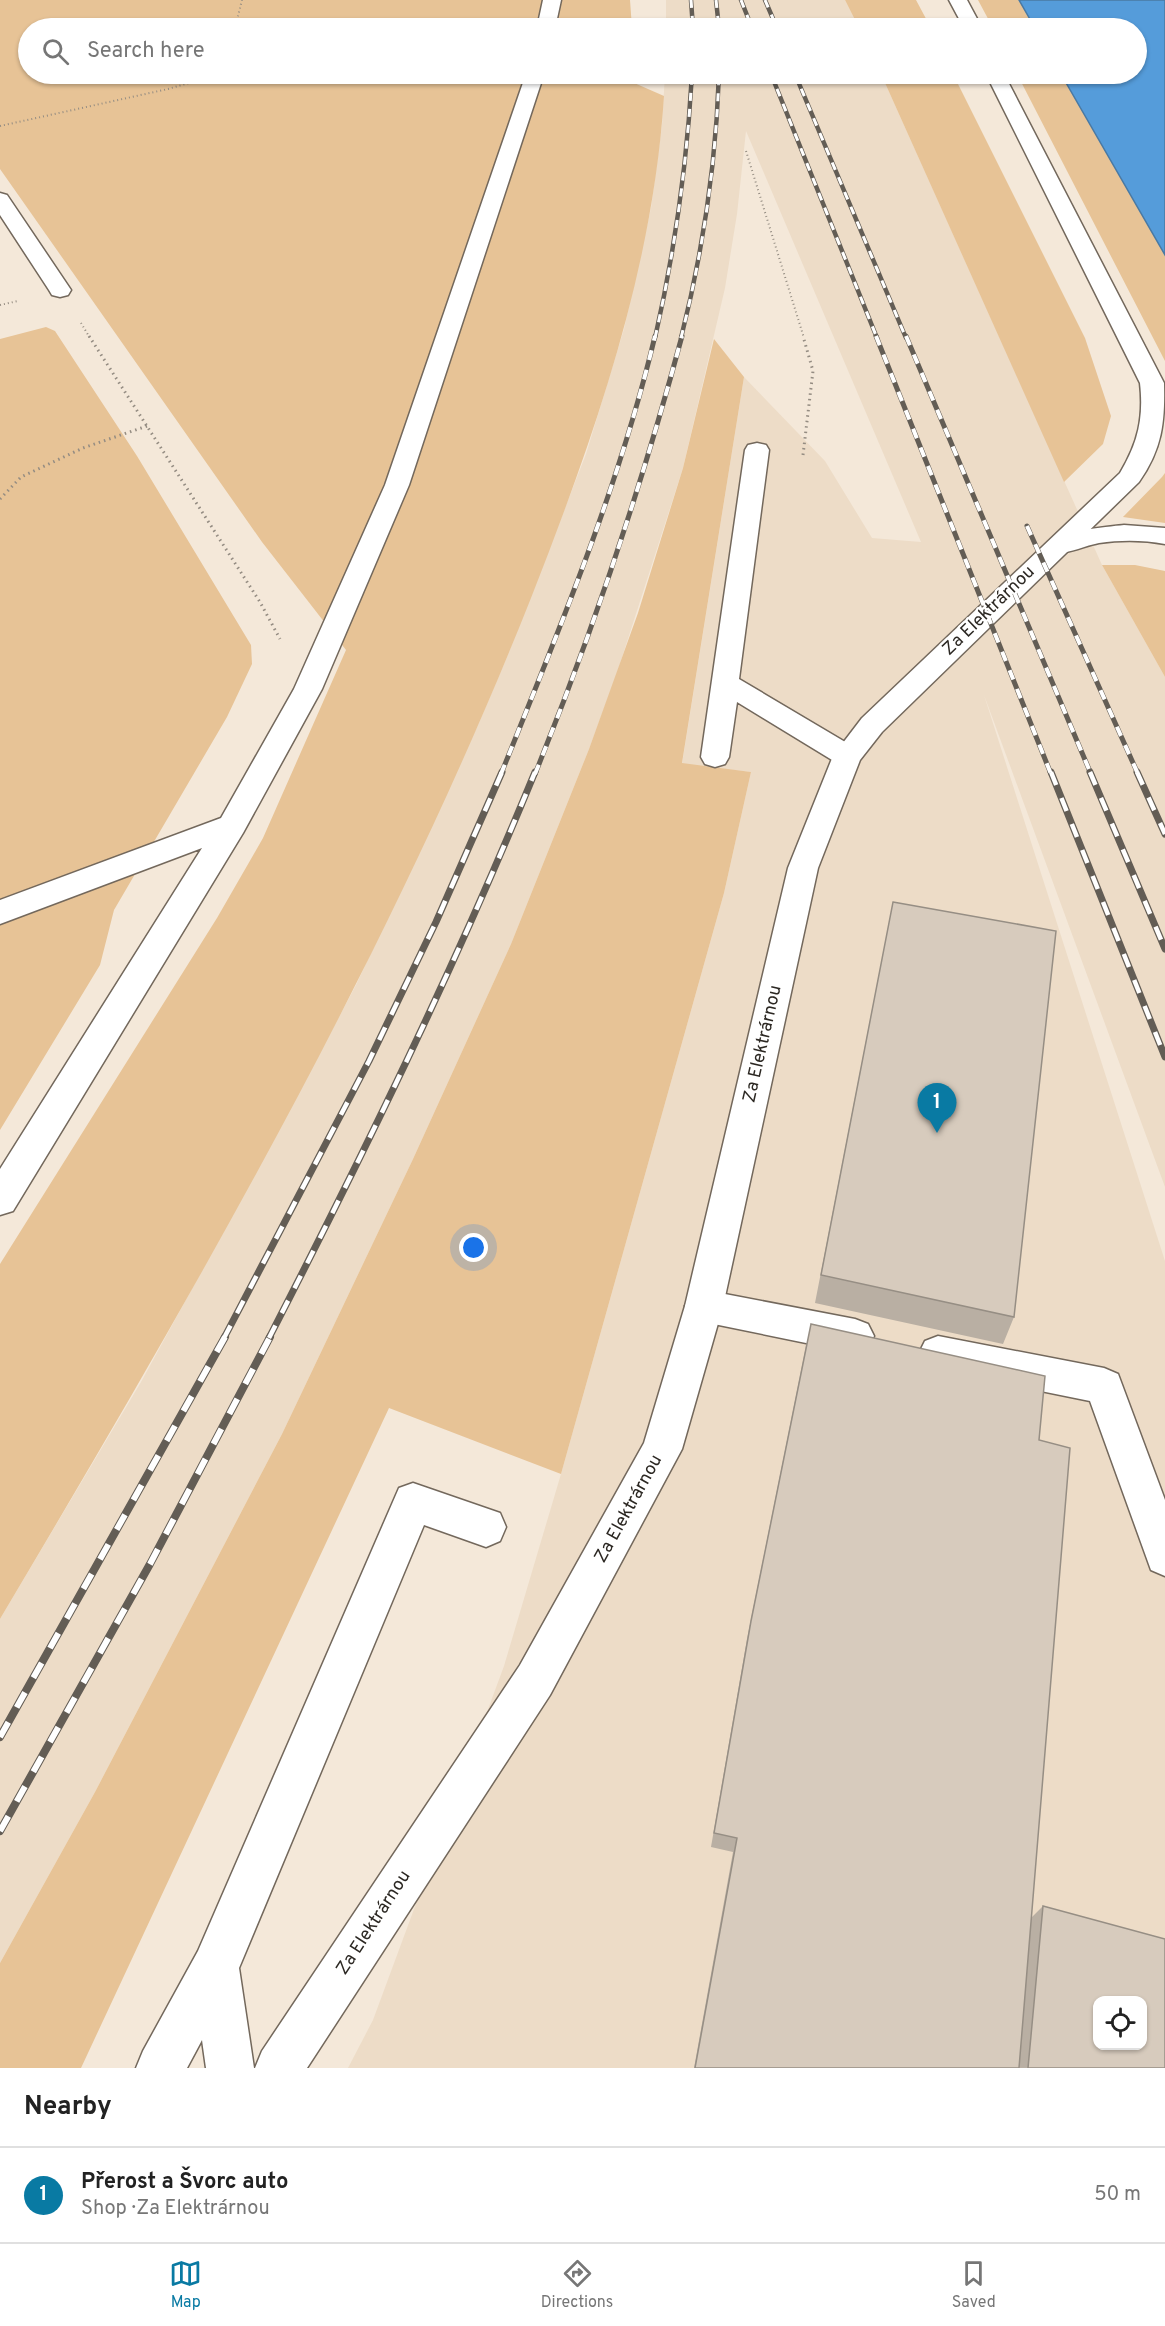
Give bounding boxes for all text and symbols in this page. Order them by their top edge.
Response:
search box [18,18,1147,84]
icon: search [39,35,72,68]
text: Search here [87,38,205,65]
street label: Za Elektrárnou [938,561,1040,661]
street label: Za Elektrárnou [738,983,788,1105]
pin: 1 [918,1084,956,1133]
your location [459,1233,488,1262]
street label: Za Elektrárnou [590,1451,668,1567]
street label: Za Elektrárnou [332,1866,416,1980]
map controls [1093,1996,1147,2050]
button: locate [1093,1996,1147,2050]
text: Nearby [24,2091,112,2124]
text: Přerost a Švorc auto [81,2169,288,2196]
text: 1 [40,2182,48,2208]
text: 50 m [1094,2182,1141,2208]
text: Shop · Za Elektrárnou [81,2196,270,2222]
tab: Map [169,2257,202,2313]
tab: Directions [541,2257,613,2313]
tab: Saved [952,2257,996,2313]

